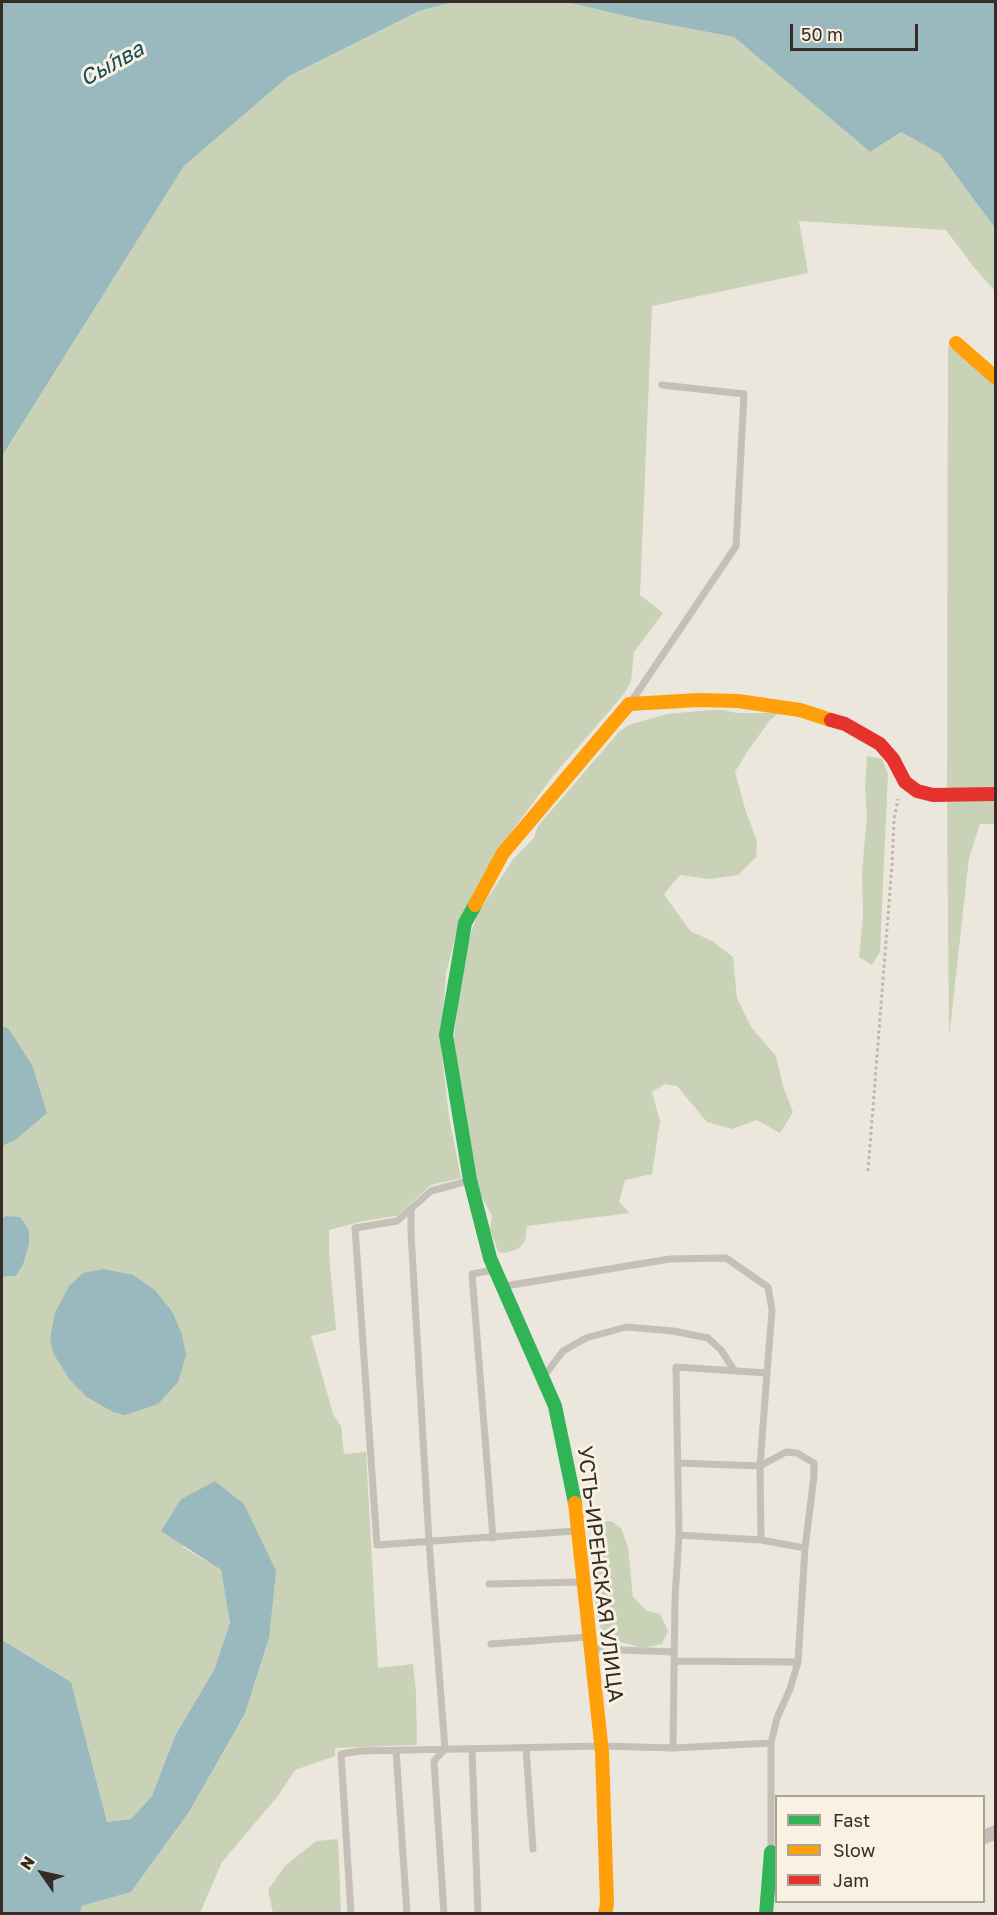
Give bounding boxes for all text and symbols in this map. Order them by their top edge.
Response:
scale bar [793,12,920,50]
text: 50 m [801,23,843,45]
water label: Сы́лва [76,36,148,92]
street label: УСТЬ-ИРЕНСКАЯ УЛИЦА [572,1444,628,1704]
legend [775,1795,985,1903]
text: Fast [833,1809,870,1831]
text: Slow [833,1839,875,1861]
north arrow [12,1843,72,1903]
text: N [15,1852,39,1874]
text: Jam [833,1869,869,1891]

